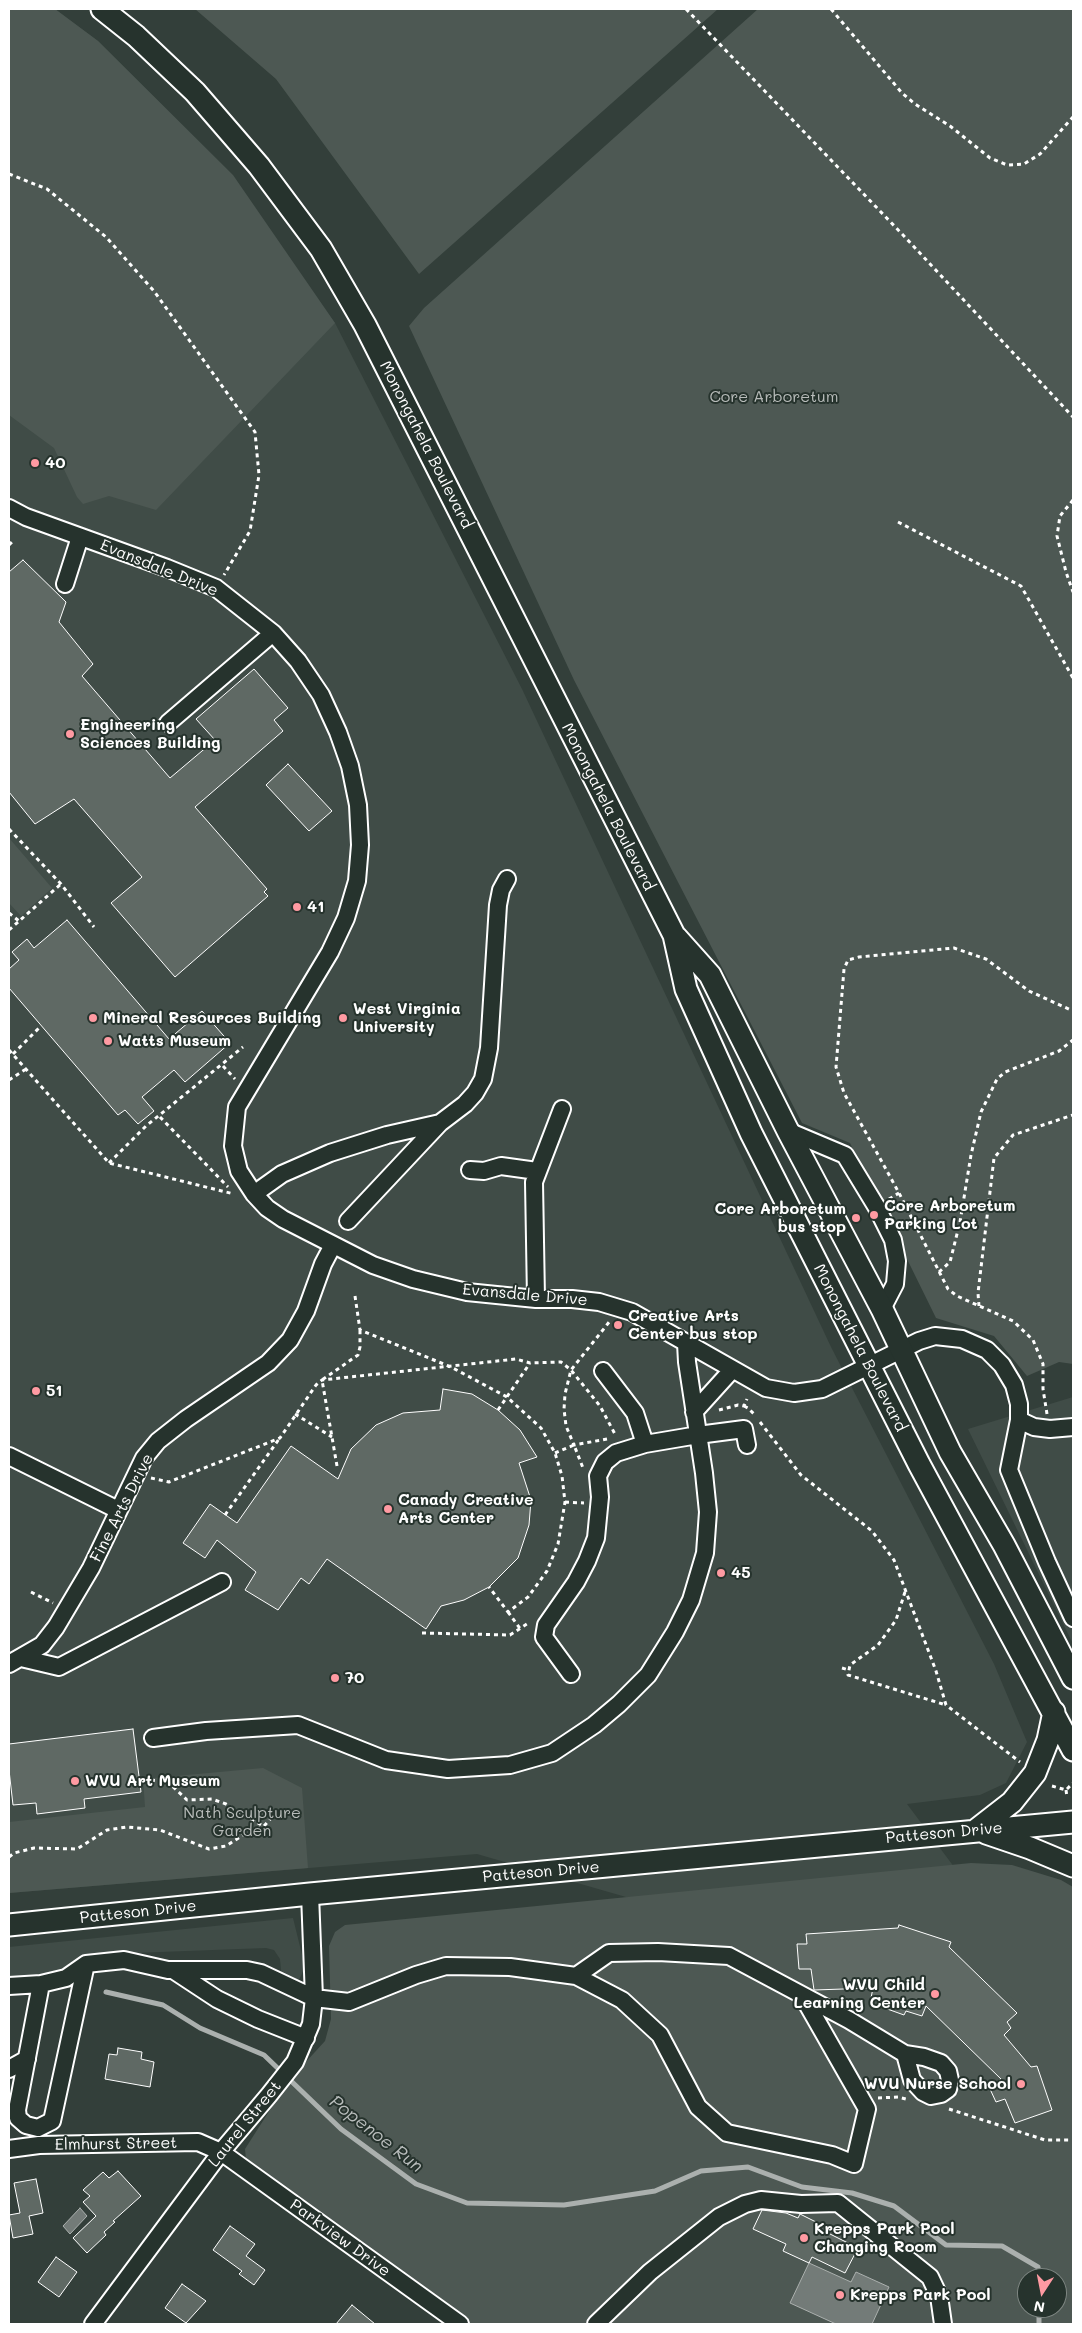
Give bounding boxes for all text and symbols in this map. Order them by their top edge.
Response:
street label: Monongahela Boulevard [375,358,477,532]
park label: Core Arboretum [709,387,839,407]
place label: 40 [45,453,65,473]
marker: 40 [29,457,41,469]
street label: Evansdale Drive [97,536,221,600]
place label: Engineering Sciences Building [80,715,221,753]
street label: Monongahela Boulevard [557,720,659,894]
marker: Engineering Sciences Building [64,728,76,740]
place label: 41 [307,897,324,917]
marker: 41 [291,901,303,913]
place label: West Virginia University [353,999,461,1037]
place label: Mineral Resources Building [103,1008,321,1028]
marker: Mineral Resources Building [87,1012,99,1024]
marker: West Virginia University [337,1012,349,1024]
place label: Watts Museum [118,1031,231,1051]
marker: Watts Museum [102,1035,114,1047]
place label: Core Arboretum Parking Lot [884,1196,1015,1234]
place label: Core Arboretum bus stop [715,1199,846,1237]
marker: Core Arboretum Parking Lot [868,1209,880,1221]
marker: Core Arboretum bus stop [850,1212,862,1224]
street label: Monongahela Boulevard [809,1261,911,1435]
street label: Evansdale Drive [462,1280,588,1310]
place label: Creative Arts Center bus stop [628,1306,757,1344]
marker: Creative Arts Center bus stop [612,1319,624,1331]
place label: 51 [46,1381,62,1401]
marker: 51 [30,1385,42,1397]
street label: Fine Arts Drive [86,1451,158,1565]
place label: Canady Creative Arts Center [398,1490,534,1528]
marker: Canady Creative Arts Center [382,1503,394,1515]
place label: 45 [731,1563,750,1583]
marker: 45 [715,1567,727,1579]
place label: 70 [345,1668,364,1688]
marker: 70 [329,1672,341,1684]
place label: WVU Art Museum [85,1771,220,1791]
marker: WVU Art Museum [69,1775,81,1787]
park label: Nath Sculpture Garden [183,1803,301,1841]
street label: Patteson Drive [885,1818,1003,1848]
street label: Patteson Drive [482,1857,600,1887]
street label: Patteson Drive [79,1896,197,1928]
place label: WVU Child Learning Center [793,1975,925,2013]
marker: WVU Child Learning Center [929,1988,941,2000]
place label: WVU Nurse School [864,2074,1011,2094]
street label: Laurel Street [204,2077,286,2171]
marker: WVU Nurse School [1015,2078,1027,2090]
water label: Popenoe Run [325,2091,427,2177]
street label: Elmhurst Street [55,2133,177,2155]
street label: Parkview Drive [286,2195,394,2281]
place label: Krepps Park Pool Changing Room [814,2219,955,2257]
marker: Krepps Park Pool Changing Room [798,2232,810,2244]
north arrow [1017,2268,1067,2318]
place label: Krepps Park Pool [850,2285,991,2305]
marker: Krepps Park Pool [834,2289,846,2301]
text: N [1032,2297,1046,2318]

